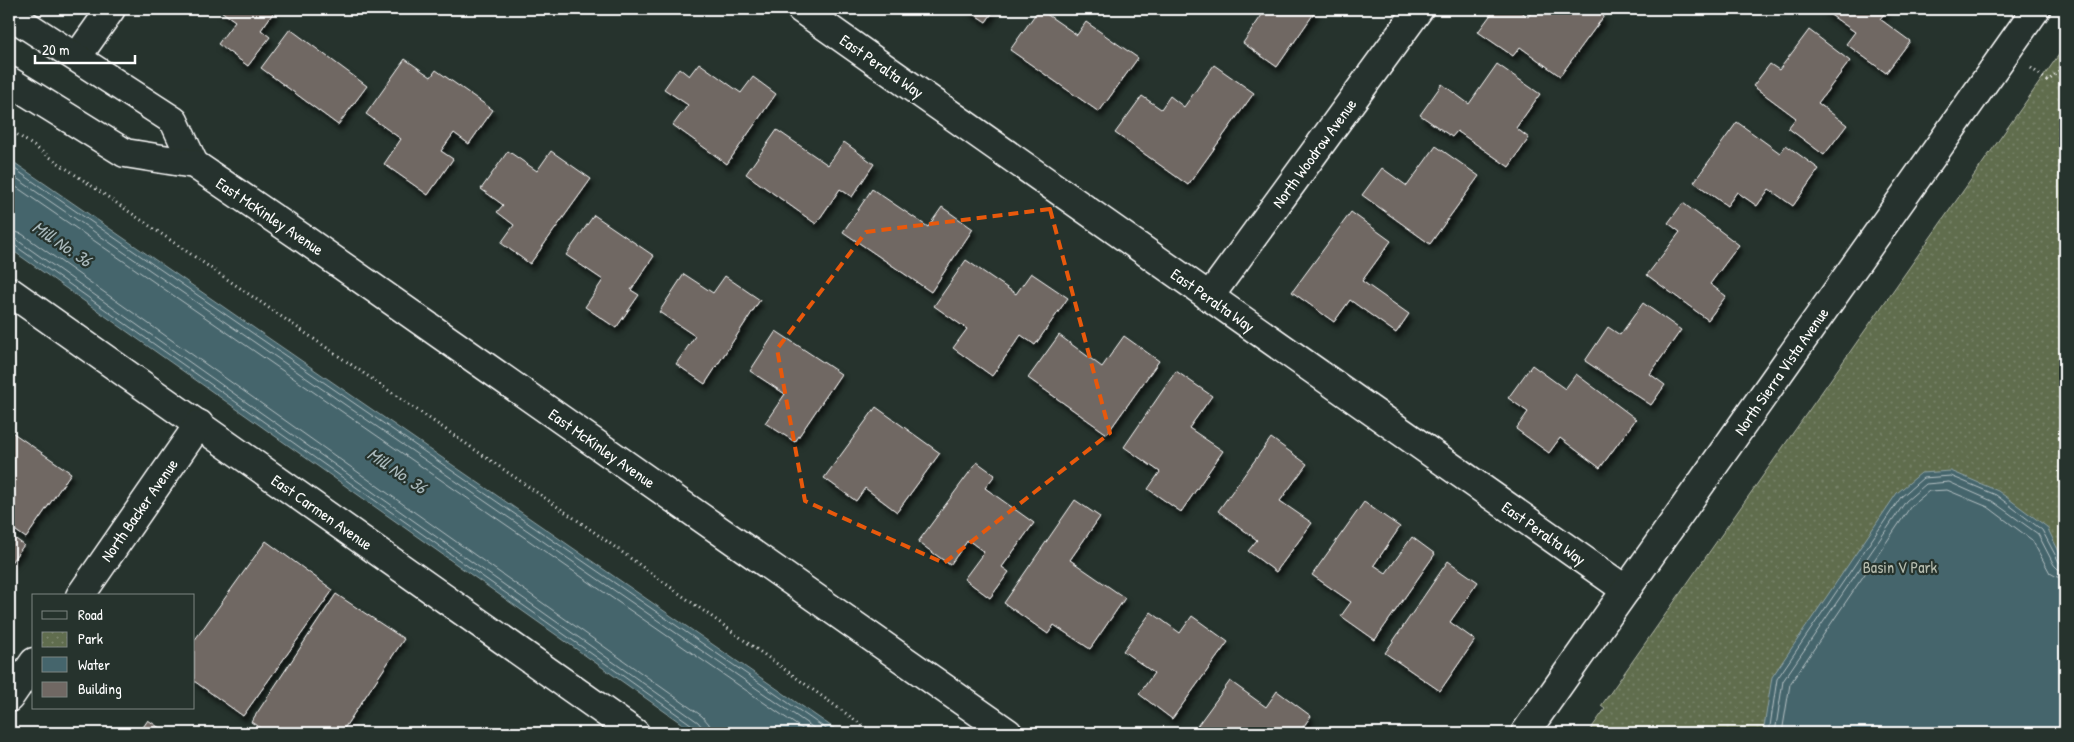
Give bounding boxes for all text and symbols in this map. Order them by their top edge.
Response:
street label: East Peralta Way [836,29,929,103]
scale bar [35,32,135,64]
text: 20 m [42,39,69,60]
street label: North Woodrow Avenue [1267,93,1362,212]
street label: East McKinley Avenue [212,172,329,260]
water label: Mill No. 36 [28,215,98,273]
street label: East Peralta Way [1167,263,1260,337]
street label: North Sierra Vista Avenue [1729,302,1834,439]
street label: East McKinley Avenue [544,403,660,493]
water label: Mill No. 36 [363,442,433,500]
street label: North Backer Avenue [95,454,183,566]
street label: East Carmen Avenue [267,469,377,555]
street label: East Peralta Way [1498,496,1591,570]
park label: Basin V Park [1863,556,1938,578]
legend [32,594,195,710]
text: Road [78,604,103,625]
text: Park [78,628,103,649]
text: Water [78,654,110,675]
text: Building [78,678,122,699]

